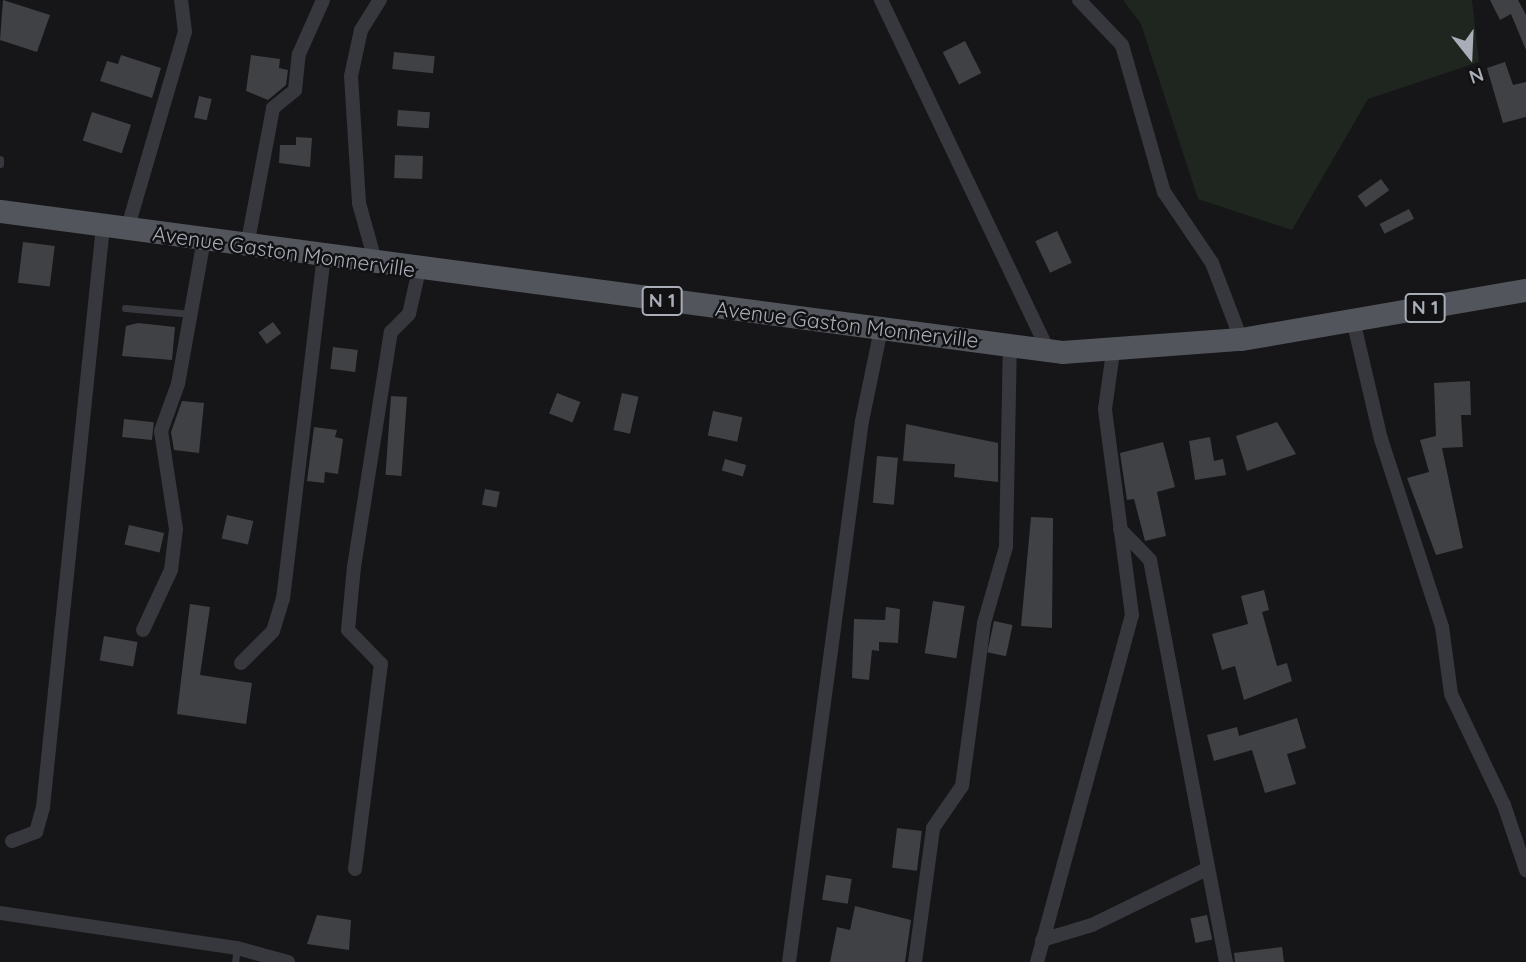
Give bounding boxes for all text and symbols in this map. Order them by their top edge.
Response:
north arrow [1435,21,1505,91]
text: N [1466,62,1487,90]
street label: Avenue Gaston Monnerville [151,220,417,282]
road number: N 1 [641,286,683,316]
road number: N 1 [1404,292,1446,324]
street label: Avenue Gaston Monnerville [714,295,980,353]

